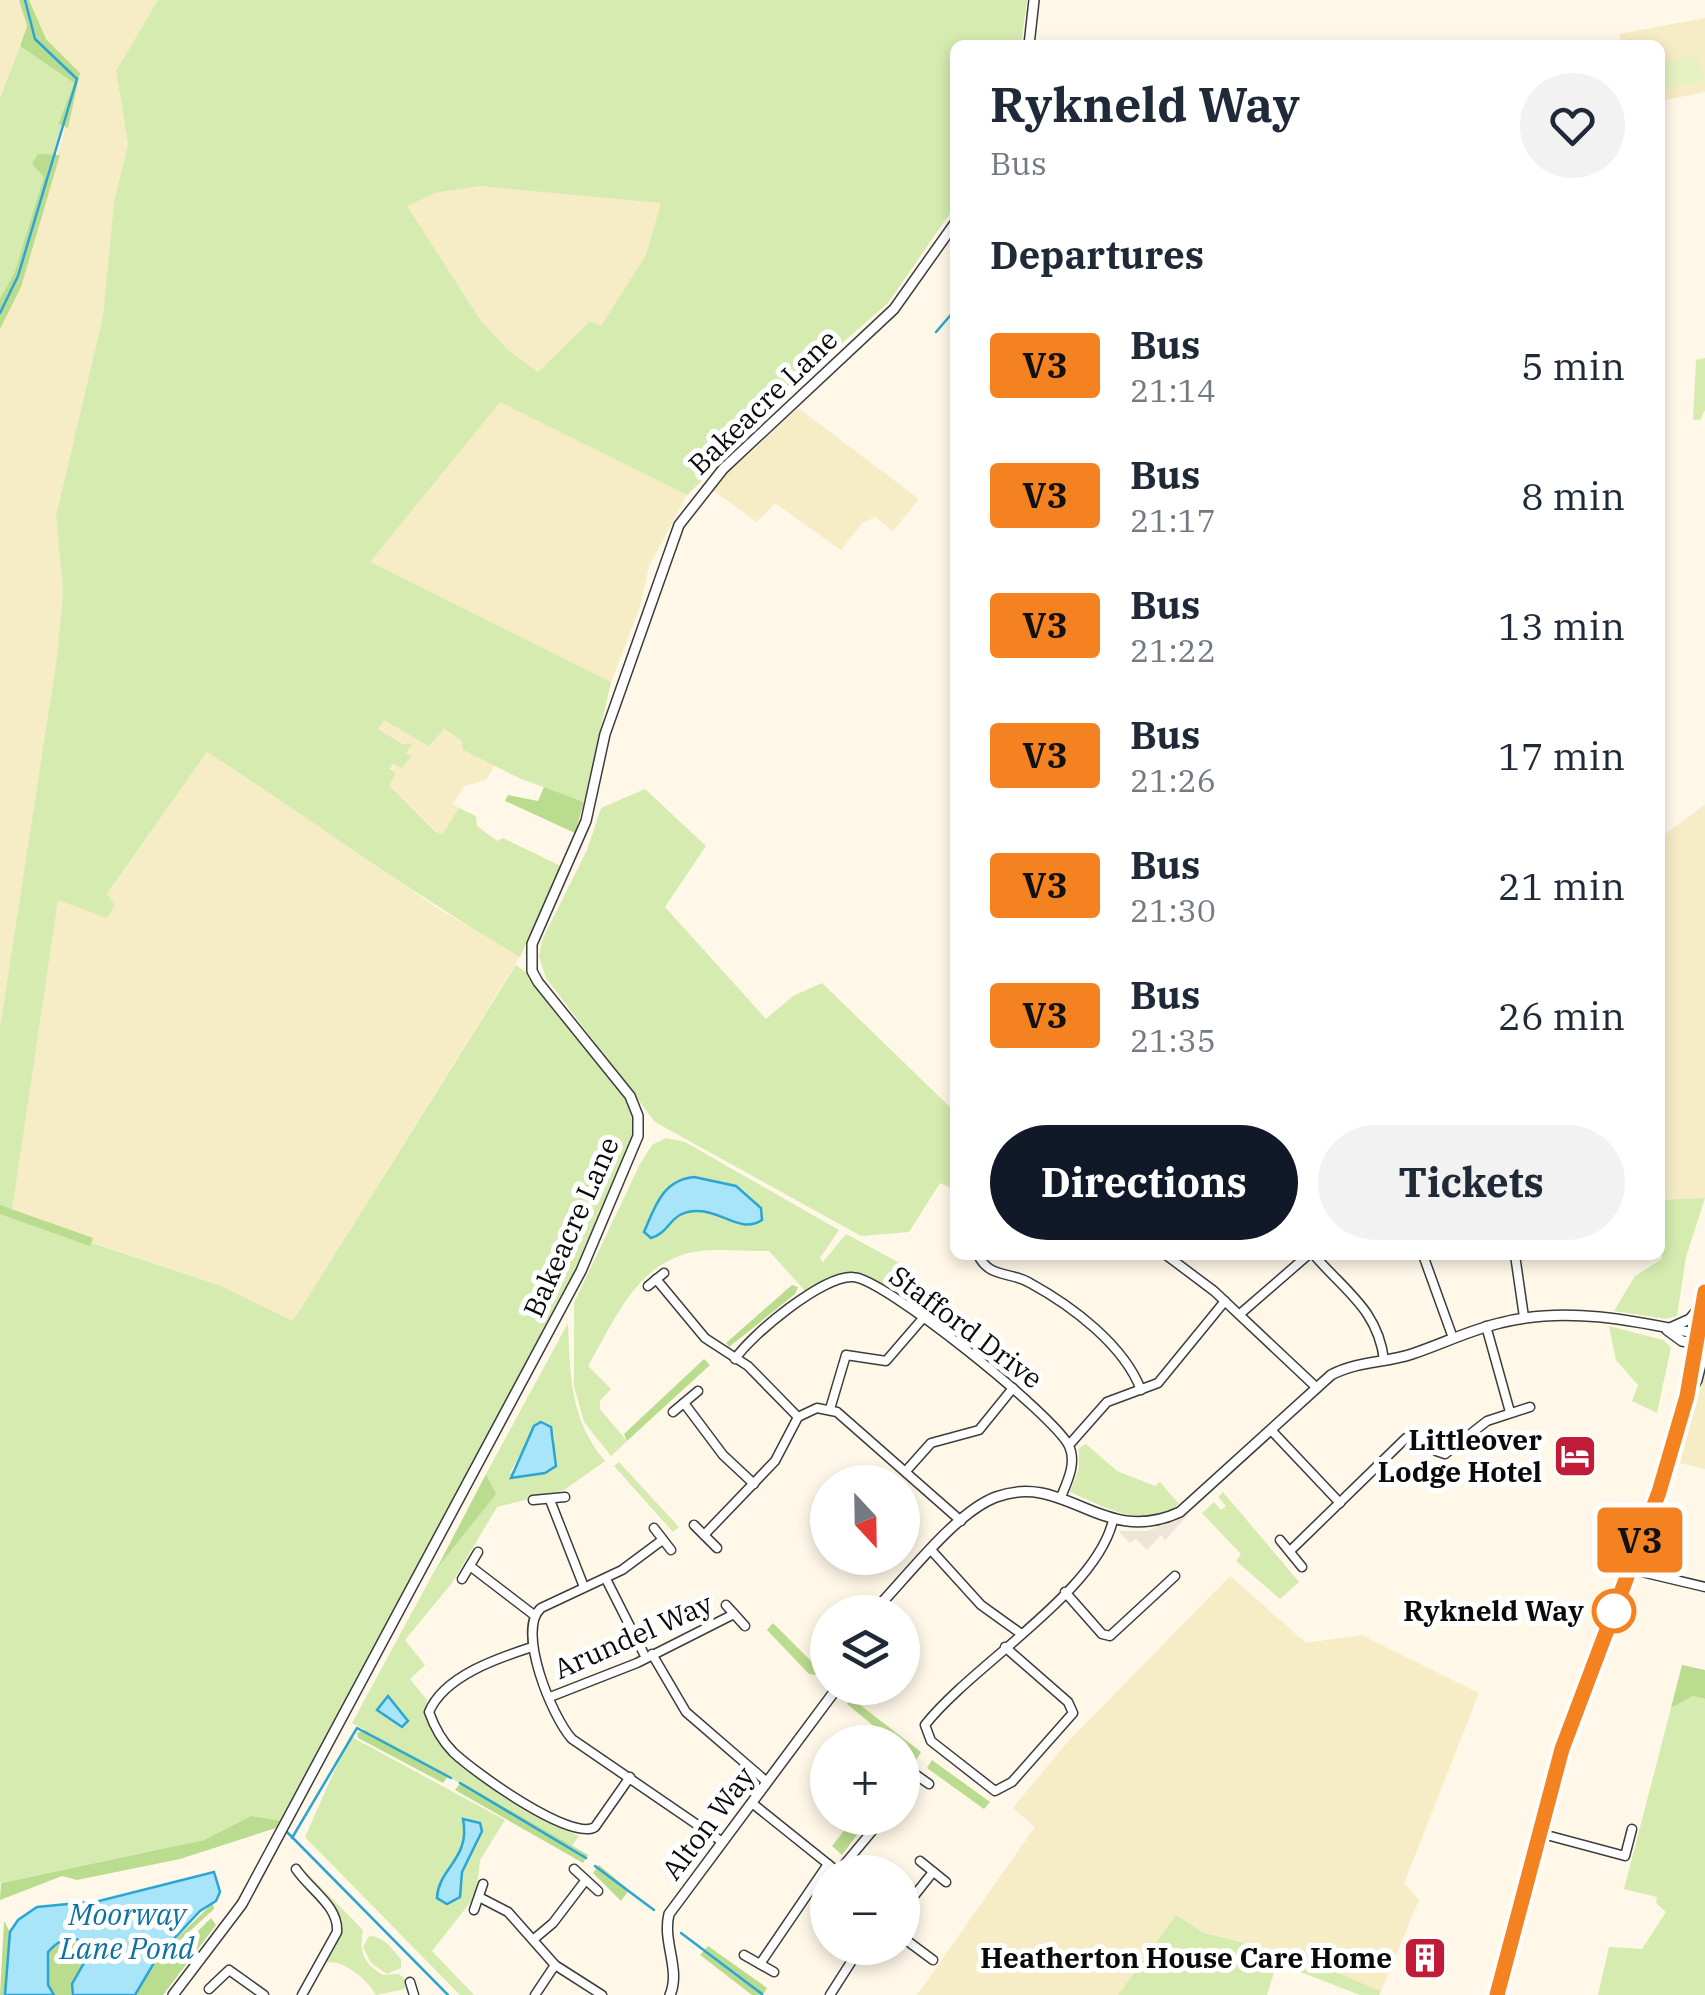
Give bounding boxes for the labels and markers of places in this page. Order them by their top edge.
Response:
place label: Littleover Lodge Hotel [1378,1421,1542,1490]
hotel icon: Littleover Lodge Hotel [1552,1433,1598,1479]
marker: Rykneld Way [1593,1590,1635,1632]
place label: Rykneld Way [1403,1592,1584,1629]
building icon: Heatherton House Care Home [1402,1935,1448,1981]
place label: Heatherton House Care Home [980,1939,1392,1976]

